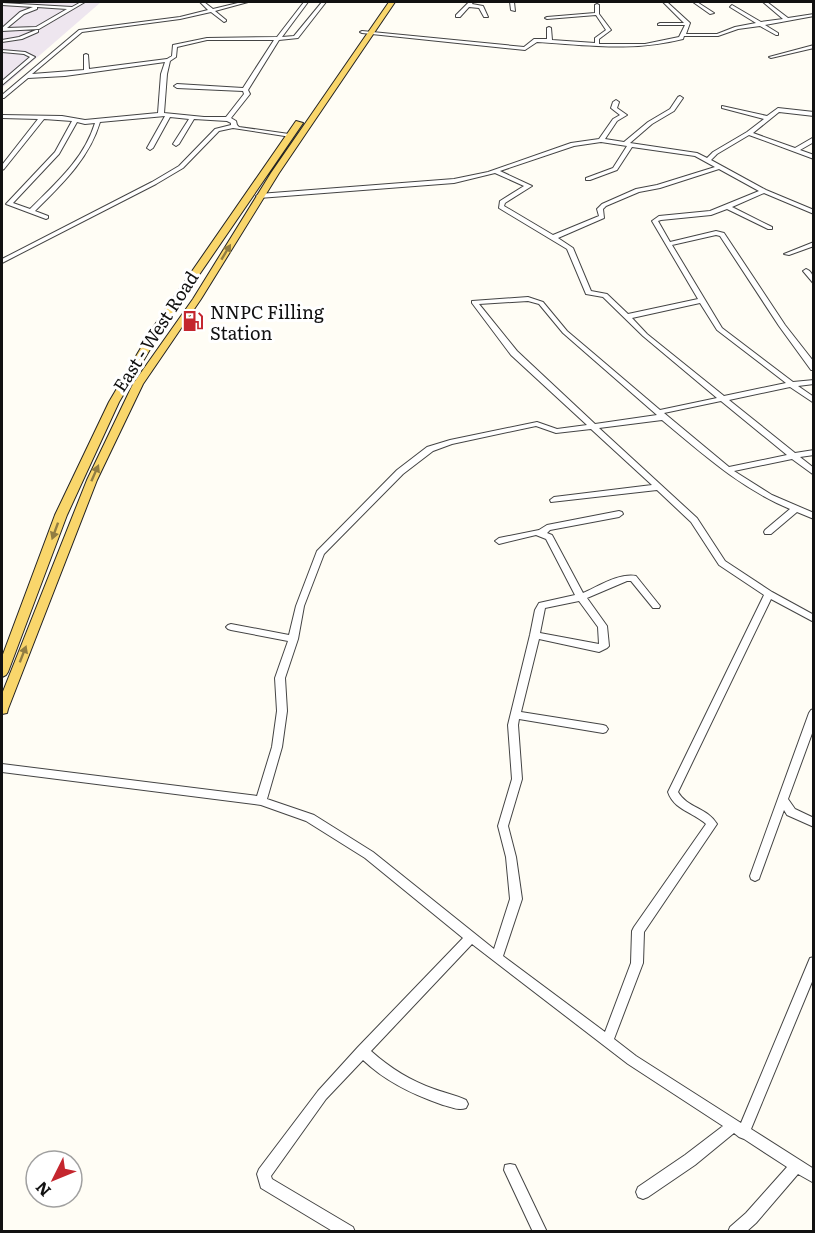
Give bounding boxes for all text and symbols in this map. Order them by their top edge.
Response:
one-way arrow [221,244,232,260]
street label: East - West Road [106,265,204,397]
place label: NNPC Filling Station [210,298,325,346]
fuel station icon: NNPC Filling Station [181,309,205,333]
one-way arrow [91,464,100,482]
one-way arrow [50,522,60,540]
one-way arrow [19,645,28,663]
north arrow [24,1149,84,1209]
text: N [29,1177,56,1203]

